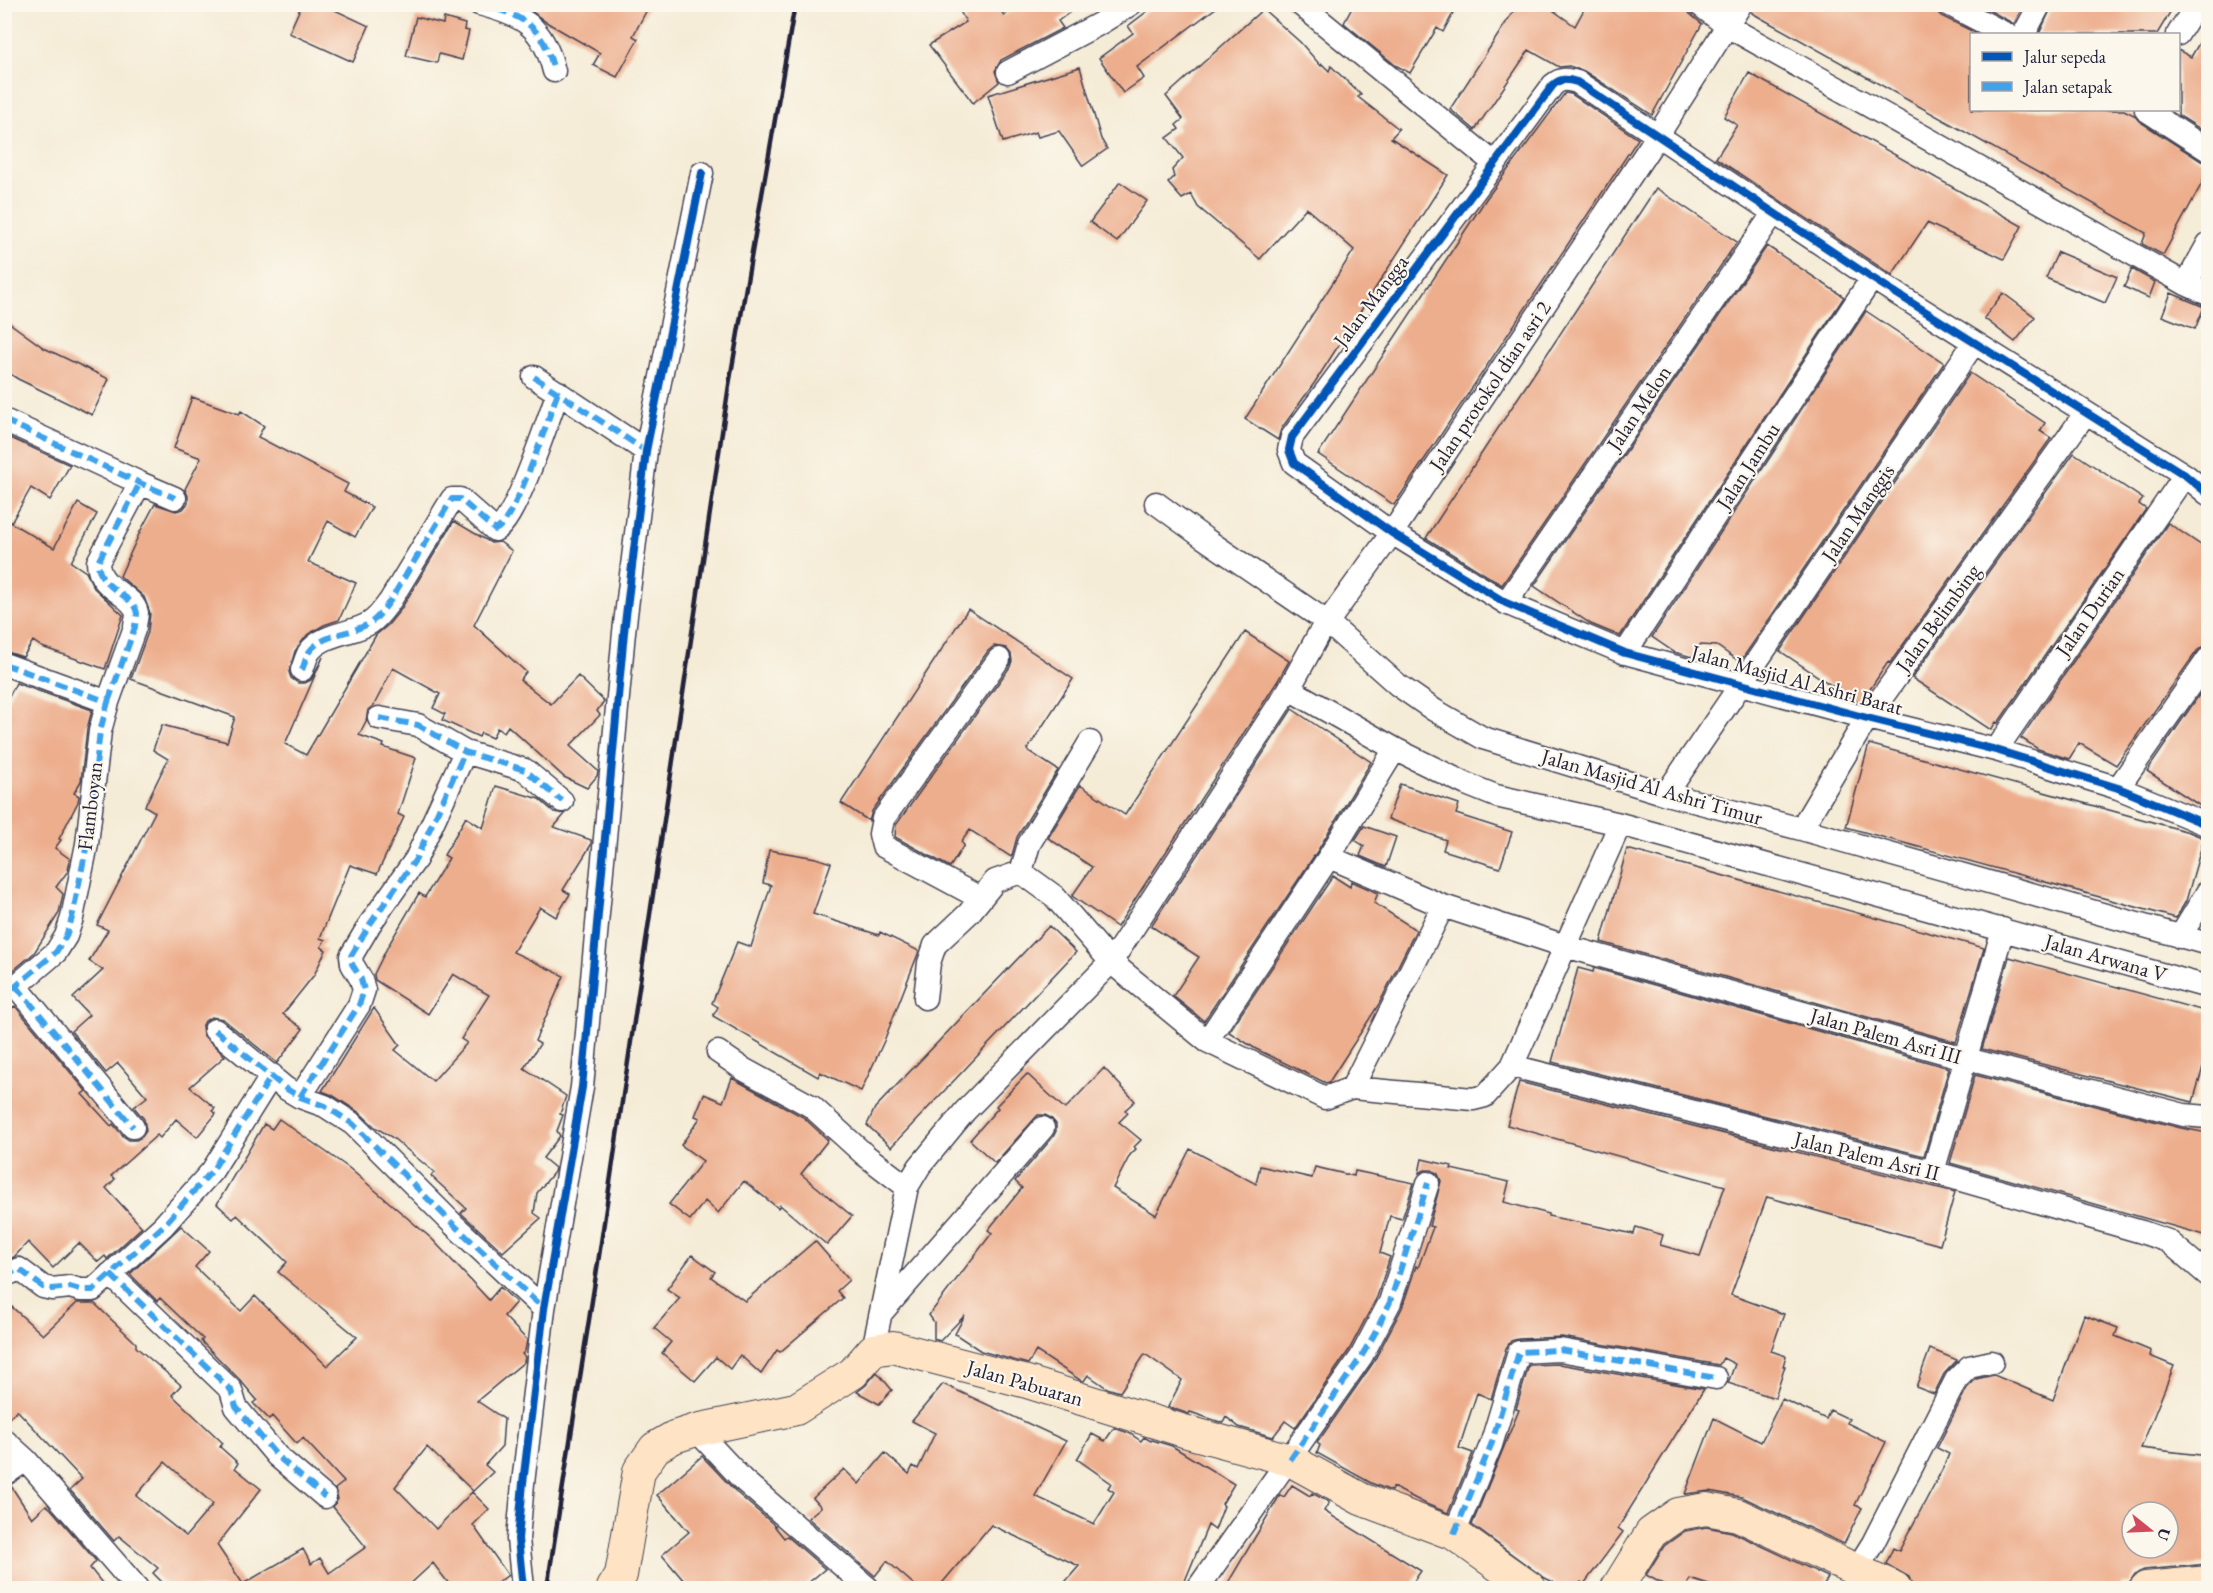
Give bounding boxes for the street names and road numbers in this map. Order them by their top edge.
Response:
street label: Jalan Mangga [1326,249,1415,354]
street label: Jalan protokol dian asri 2 [1422,296,1557,478]
street label: Jalan Melon [1599,360,1677,457]
street label: Jalan Jambu [1708,417,1786,516]
street label: Jalan Manggis [1814,458,1900,569]
street label: Jalan Belimbing [1888,558,1986,679]
street label: Jalan Durian [2048,562,2130,663]
street label: Jalan Masjid Al Ashri Barat [1687,638,1906,721]
street label: Jalan Masjid Al Ashri Timur [1537,741,1766,831]
street label: Flamboyan [71,760,108,852]
street label: Jalan Arwana V [2040,927,2171,988]
street label: Jalan Palem Asri III [1806,1000,1965,1070]
street label: Jalan Palem Asri II [1790,1124,1943,1187]
street label: Jalan Pabuaran [962,1352,1086,1412]

